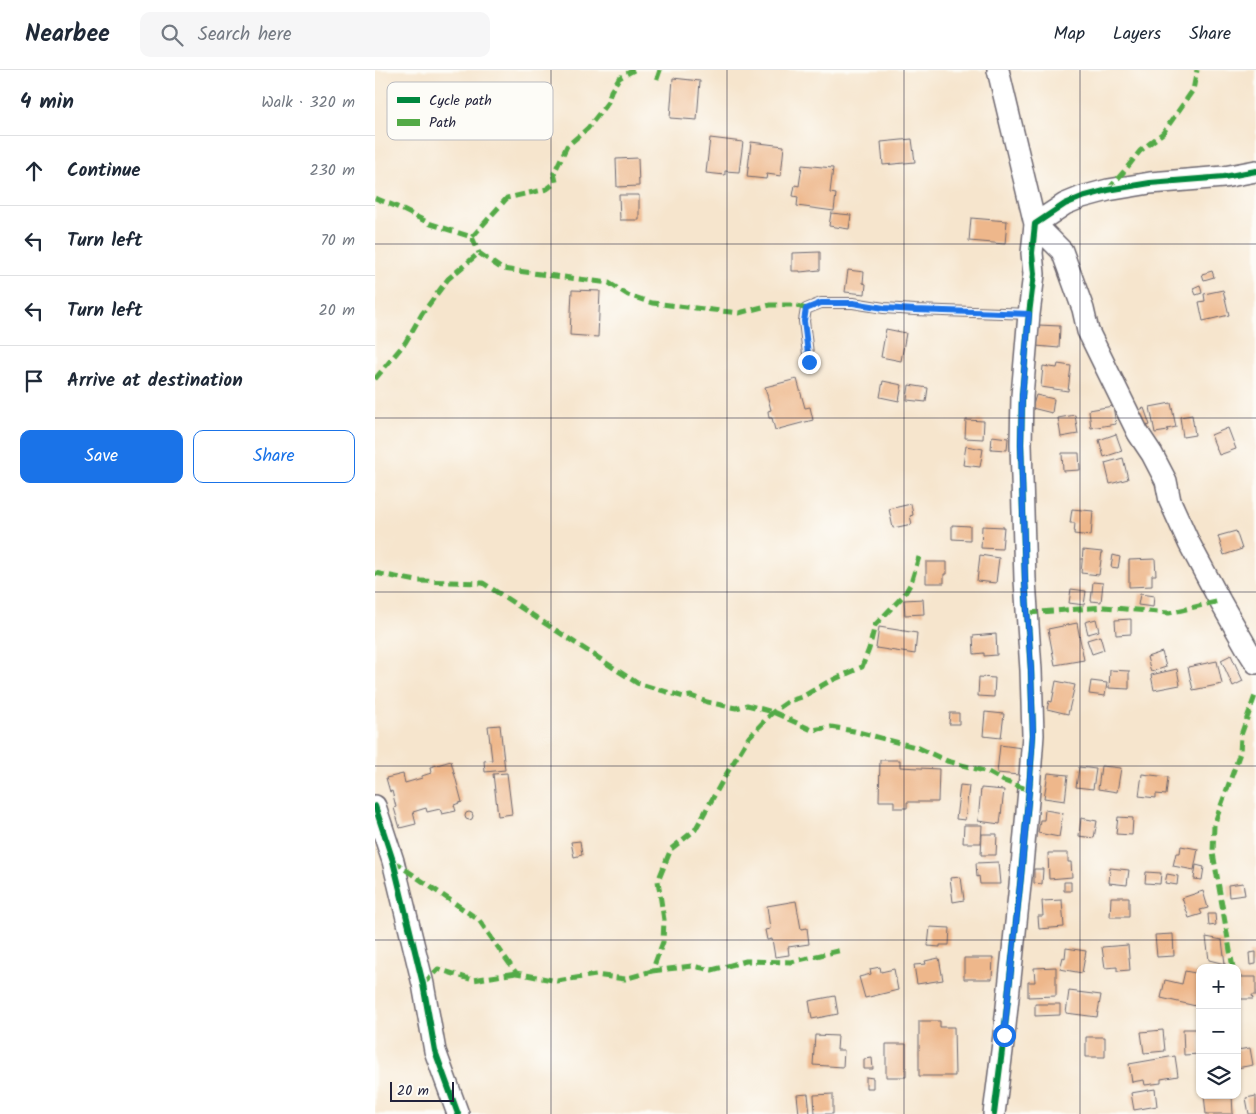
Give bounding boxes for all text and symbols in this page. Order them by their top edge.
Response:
search box [140,12,490,57]
text: Nearbee [25,15,110,54]
text: Search here [198,20,292,50]
text: Map [1054,20,1085,49]
text: Layers [1113,20,1161,49]
text: Share [1189,20,1231,49]
icon: search [158,21,186,49]
legend [387,82,553,140]
text: 4 min [20,86,74,119]
text: Walk · 320 m [261,90,355,115]
text: Cycle path [429,90,492,112]
text: Path [429,112,456,134]
text: Continue [67,156,140,186]
icon: ahead [20,157,48,185]
text: 230 m [309,158,355,183]
text: Turn left [67,226,142,256]
icon: left [20,227,48,255]
text: 70 m [320,228,355,253]
text: Turn left [67,296,142,326]
icon: left [20,297,48,325]
text: 20 m [319,298,355,323]
route end [798,351,821,374]
text: Arrive at destination [67,366,243,396]
icon: arrive [20,367,48,395]
button: Save [20,430,183,483]
button: Share [193,430,355,483]
map controls [1196,964,1241,1099]
button: + [1196,964,1241,1009]
button: − [1196,1009,1241,1054]
route start [993,1024,1016,1047]
button: layers [1196,1054,1241,1099]
scale bar [390,1079,454,1102]
text: 20 m [397,1080,429,1102]

